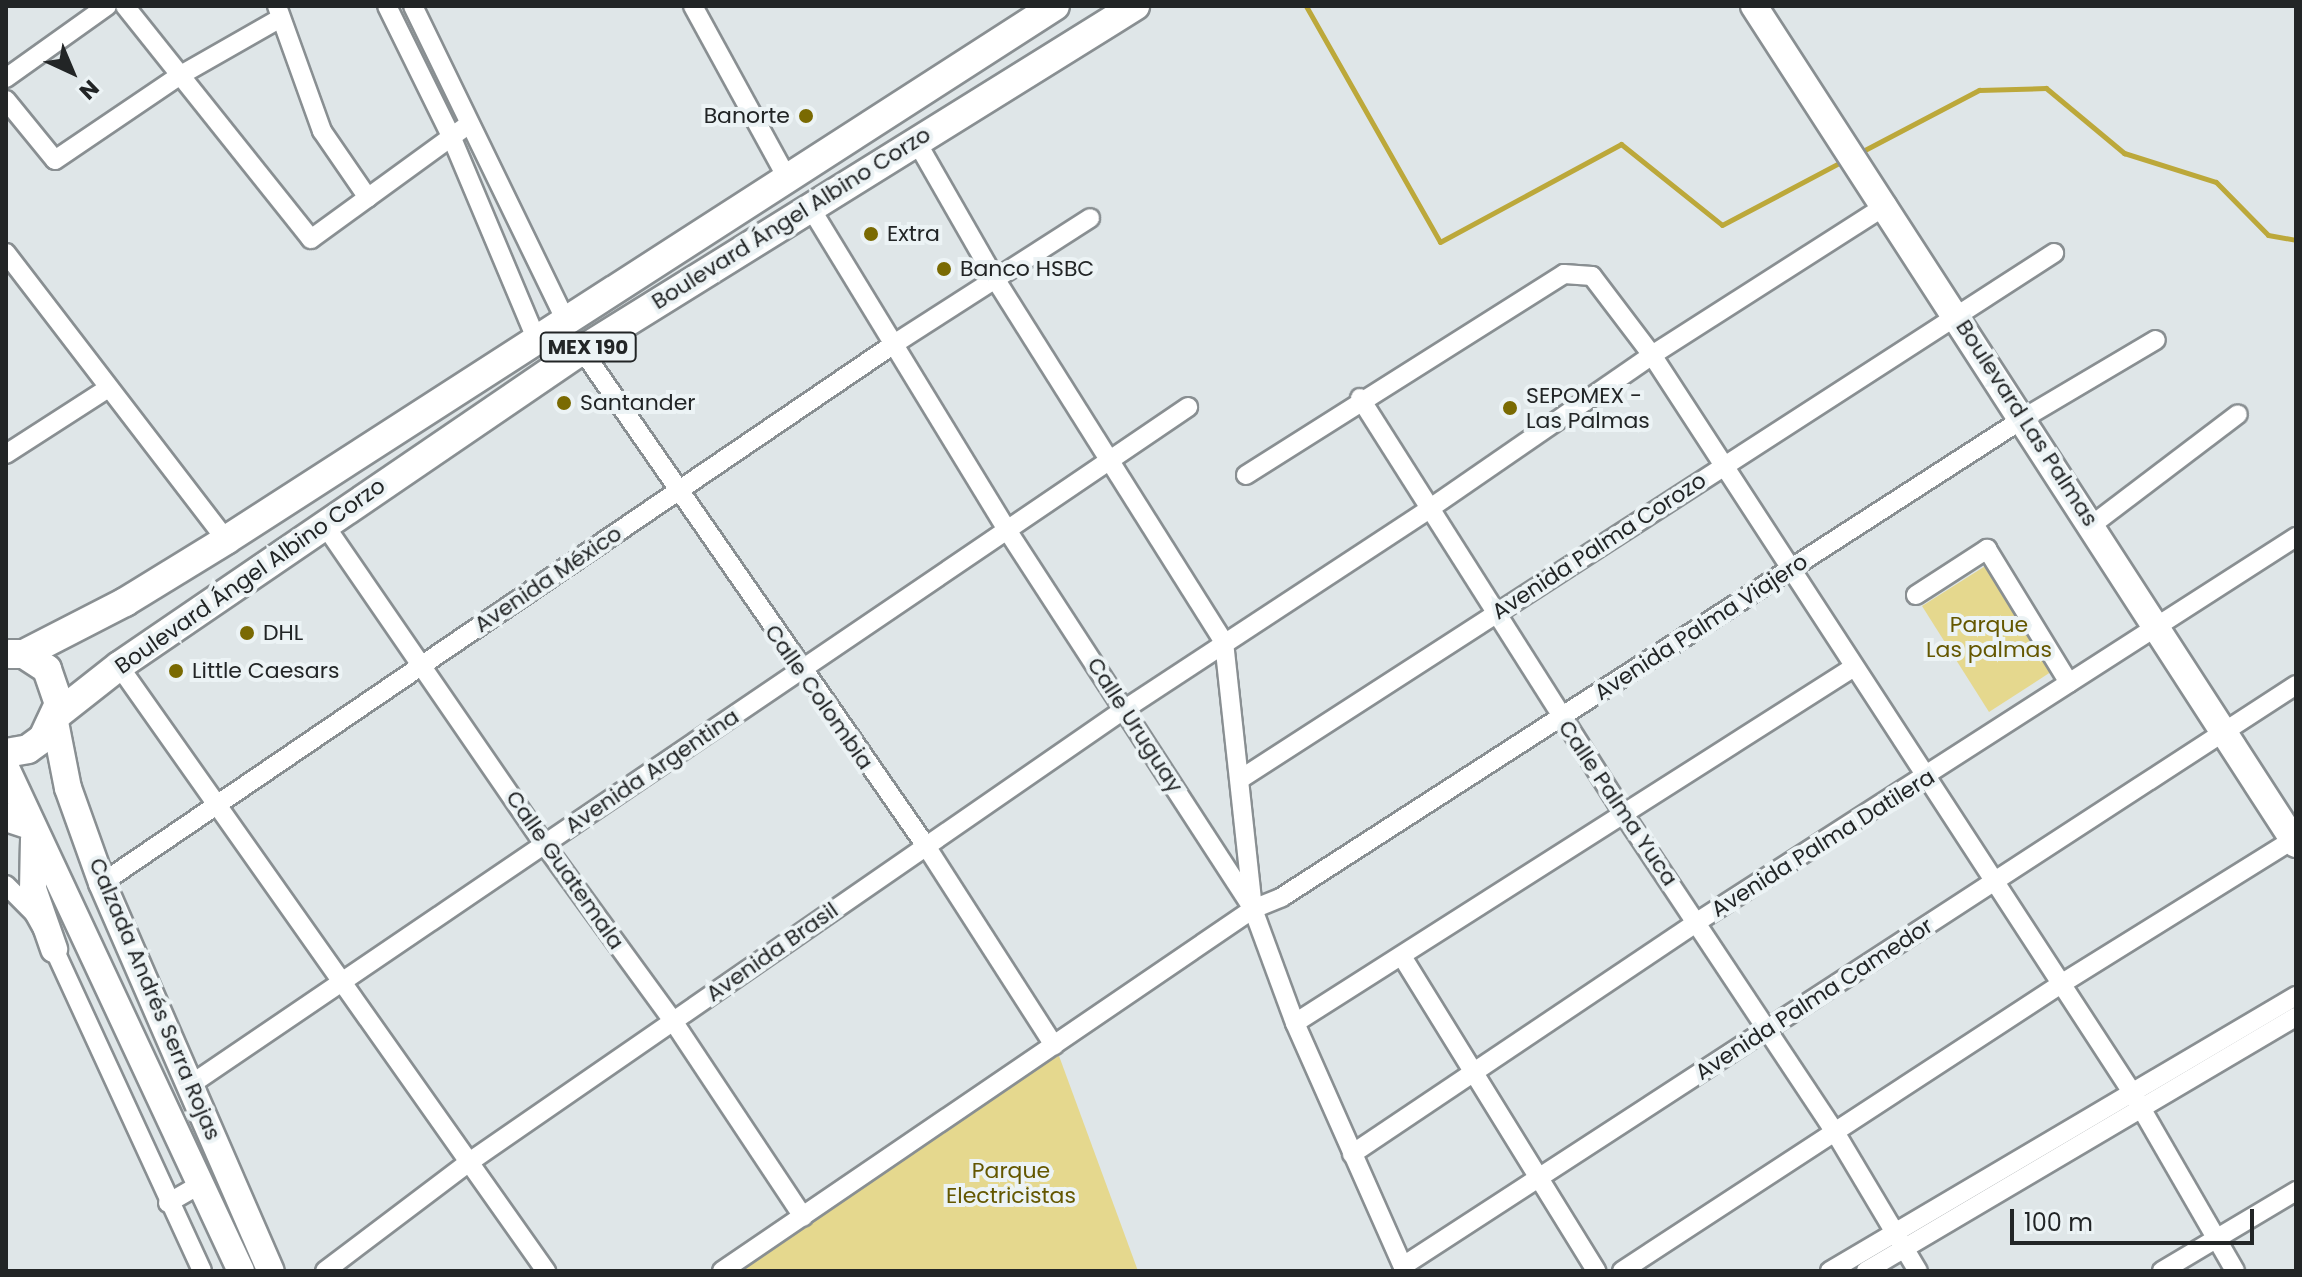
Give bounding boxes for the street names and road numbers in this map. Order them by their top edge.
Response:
street label: Boulevard Ángel Albino Corzo [647,121,935,315]
street label: Boulevard Las Palmas [1950,315,2104,531]
road number: MEX 190 [538,331,638,363]
street label: Avenida Palma Corozo [1487,467,1711,625]
street label: Boulevard Ángel Albino Corzo [110,472,390,680]
street label: Avenida México [469,520,627,638]
street label: Avenida Palma Viajero [1589,548,1813,706]
street label: Calle Colombia [759,620,879,774]
street label: Calle Uruguay [1082,653,1188,797]
street label: Avenida Argentina [560,703,744,839]
street label: Calle Palma Yuca [1553,715,1683,891]
street label: Avenida Palma Datilera [1706,763,1940,923]
street label: Calle Guatemala [500,786,630,954]
street label: Calzada Andrés Serra Rojas [84,854,226,1144]
street label: Avenida Brasil [701,897,843,1007]
street label: Avenida Palma Camedor [1690,912,1938,1086]

